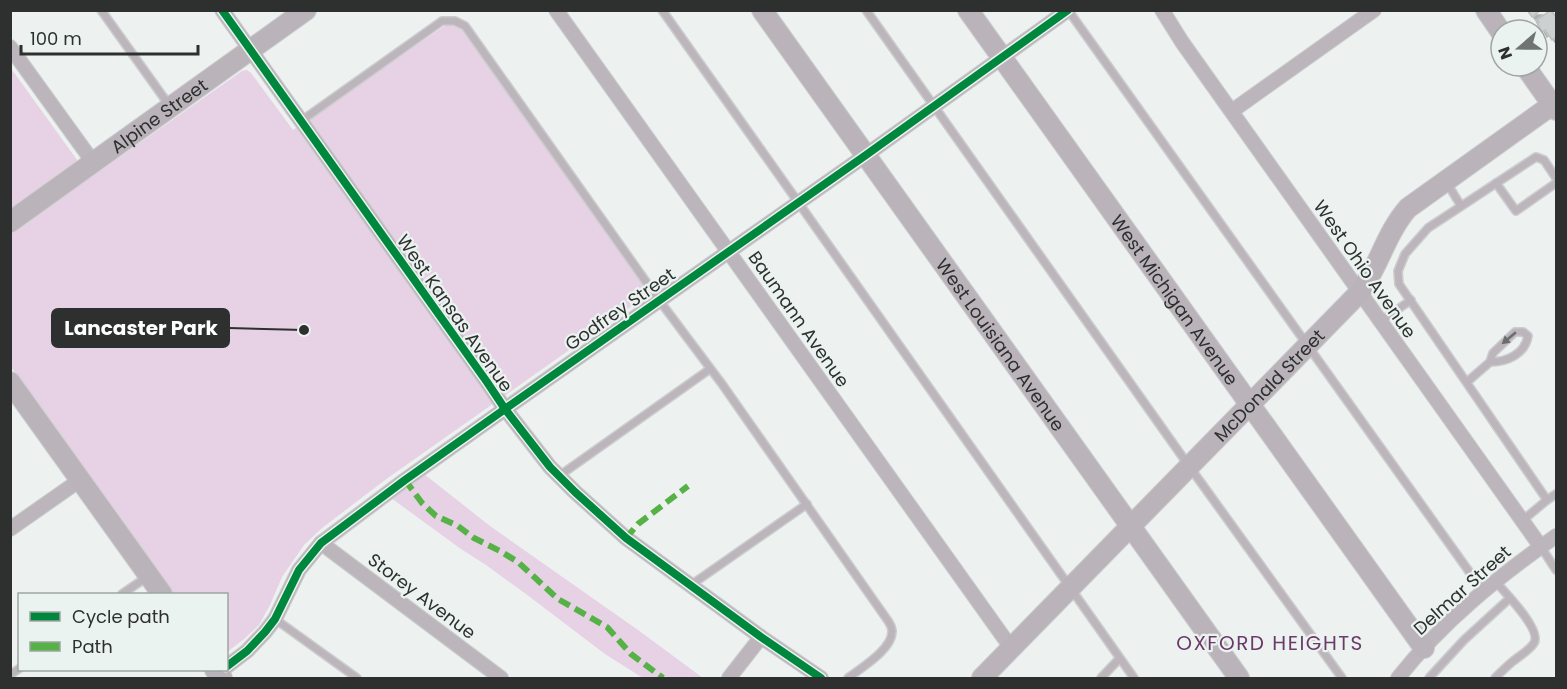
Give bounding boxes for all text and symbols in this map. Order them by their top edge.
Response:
scale bar [21,18,198,56]
north arrow [1489,18,1549,78]
text: 100 m [30,26,82,51]
text: N [1493,43,1518,63]
street label: Alpine Street [105,72,212,159]
street label: West Ohio Avenue [1308,195,1422,343]
street label: West Michigan Avenue [1105,209,1245,390]
street label: West Kansas Avenue [391,229,519,397]
street label: Baumann Avenue [743,246,855,392]
street label: West Louisiana Avenue [931,253,1071,436]
street label: Godfrey Street [560,262,680,356]
callout: Lancaster Park [52,309,229,347]
text: Lancaster Park [64,314,218,342]
street label: McDonald Street [1208,323,1330,447]
one-way arrow [1501,332,1517,345]
street label: Delmar Street [1408,539,1516,641]
street label: Storey Avenue [363,547,481,645]
legend [18,593,228,671]
text: Cycle path [72,604,170,629]
district label: OXFORD HEIGHTS [1176,629,1364,657]
text: Path [72,634,113,659]

